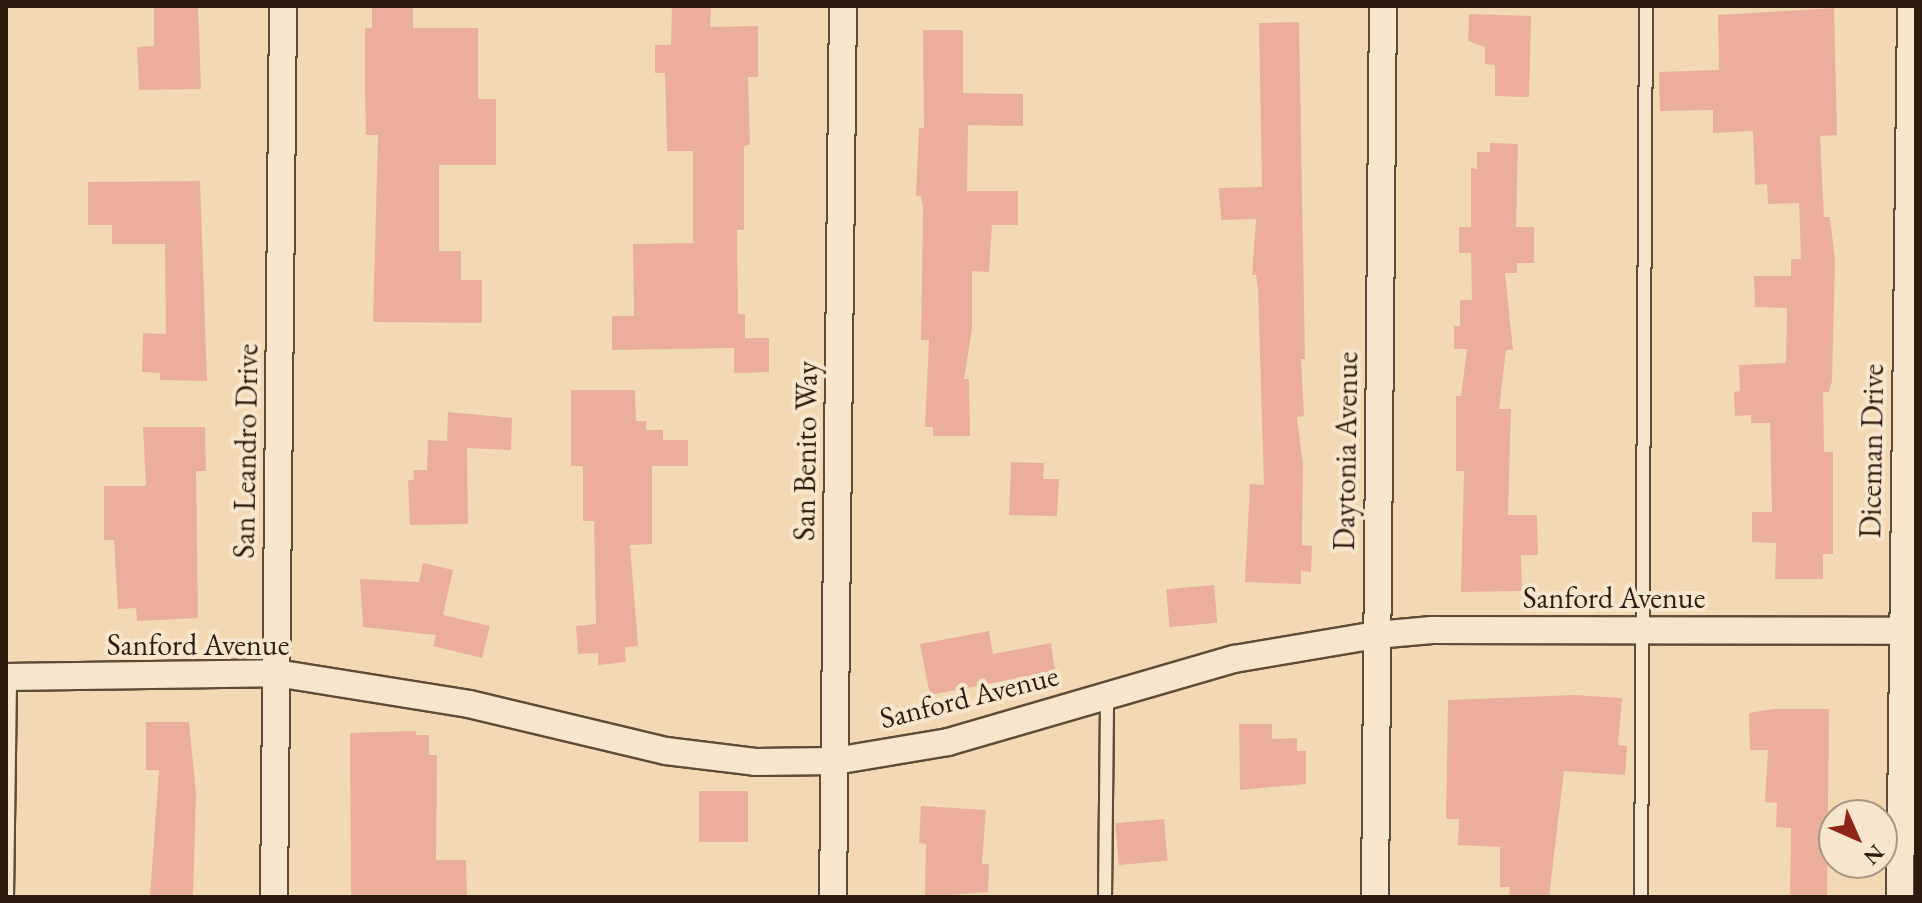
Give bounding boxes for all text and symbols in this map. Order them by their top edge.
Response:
street label: San Leandro Drive [226,343,266,559]
street label: Daytonia Avenue [1326,351,1366,551]
street label: San Benito Way [786,361,826,541]
street label: Diceman Drive [1852,363,1892,539]
street label: Sanford Avenue [1523,580,1705,616]
street label: Sanford Avenue [107,627,289,663]
street label: Sanford Avenue [876,657,1062,737]
north arrow [1818,799,1898,879]
text: N [1857,838,1890,871]

